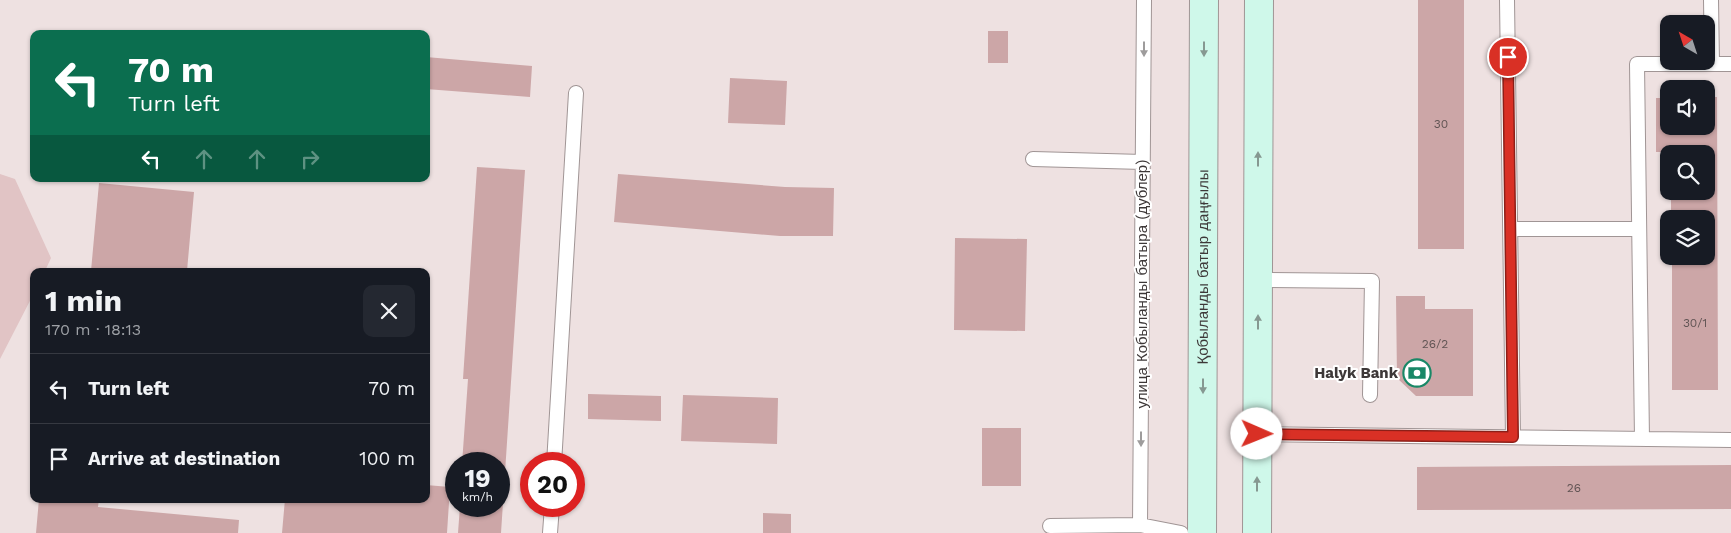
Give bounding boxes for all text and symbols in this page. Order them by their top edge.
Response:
north arrow [1660,15,1715,70]
map controls [1660,15,1715,265]
pin [1487,36,1529,78]
one-way arrow [1140,41,1148,57]
one-way arrow [1200,41,1208,57]
icon: arrive [1494,43,1522,71]
text: 70 m [128,49,214,91]
icon: left [45,50,110,115]
button: sound [1660,80,1715,135]
text: Turn left [128,91,220,116]
house number: 30 [1434,117,1448,131]
icon: left [137,145,165,173]
icon: ahead [190,145,218,173]
icon: ahead [243,145,271,173]
icon: right [296,145,324,173]
button: search [1660,145,1715,200]
one-way arrow [1254,151,1262,167]
street label: улица Кобыланды батыра (дублер) [1133,160,1151,408]
street label: Қобыланды батыр даңғылы [1194,169,1212,365]
button: layers [1660,210,1715,265]
text: 1 min [45,283,122,318]
button: close [363,285,415,337]
one-way arrow [1254,314,1262,330]
house number: 30/1 [1683,316,1707,330]
text: 170 m · 18:13 [45,320,141,339]
house number: 26/2 [1422,337,1448,351]
bank icon: Halyk Bank [1402,358,1432,388]
place label: Halyk Bank [1314,364,1399,382]
icon: left [45,375,73,403]
text: Turn left [88,377,169,400]
text: 70 m [368,377,415,400]
one-way arrow [1199,378,1207,394]
position arrow [1230,407,1282,459]
one-way arrow [1137,431,1145,447]
icon: arrive [45,445,73,473]
text: Arrive at destination [88,447,280,470]
text: 100 m [359,447,415,470]
speed limit sign: 20 [520,452,585,517]
text: 19 [464,464,491,493]
one-way arrow [1253,476,1261,492]
house number: 26 [1567,481,1581,495]
text: km/h [462,490,493,504]

